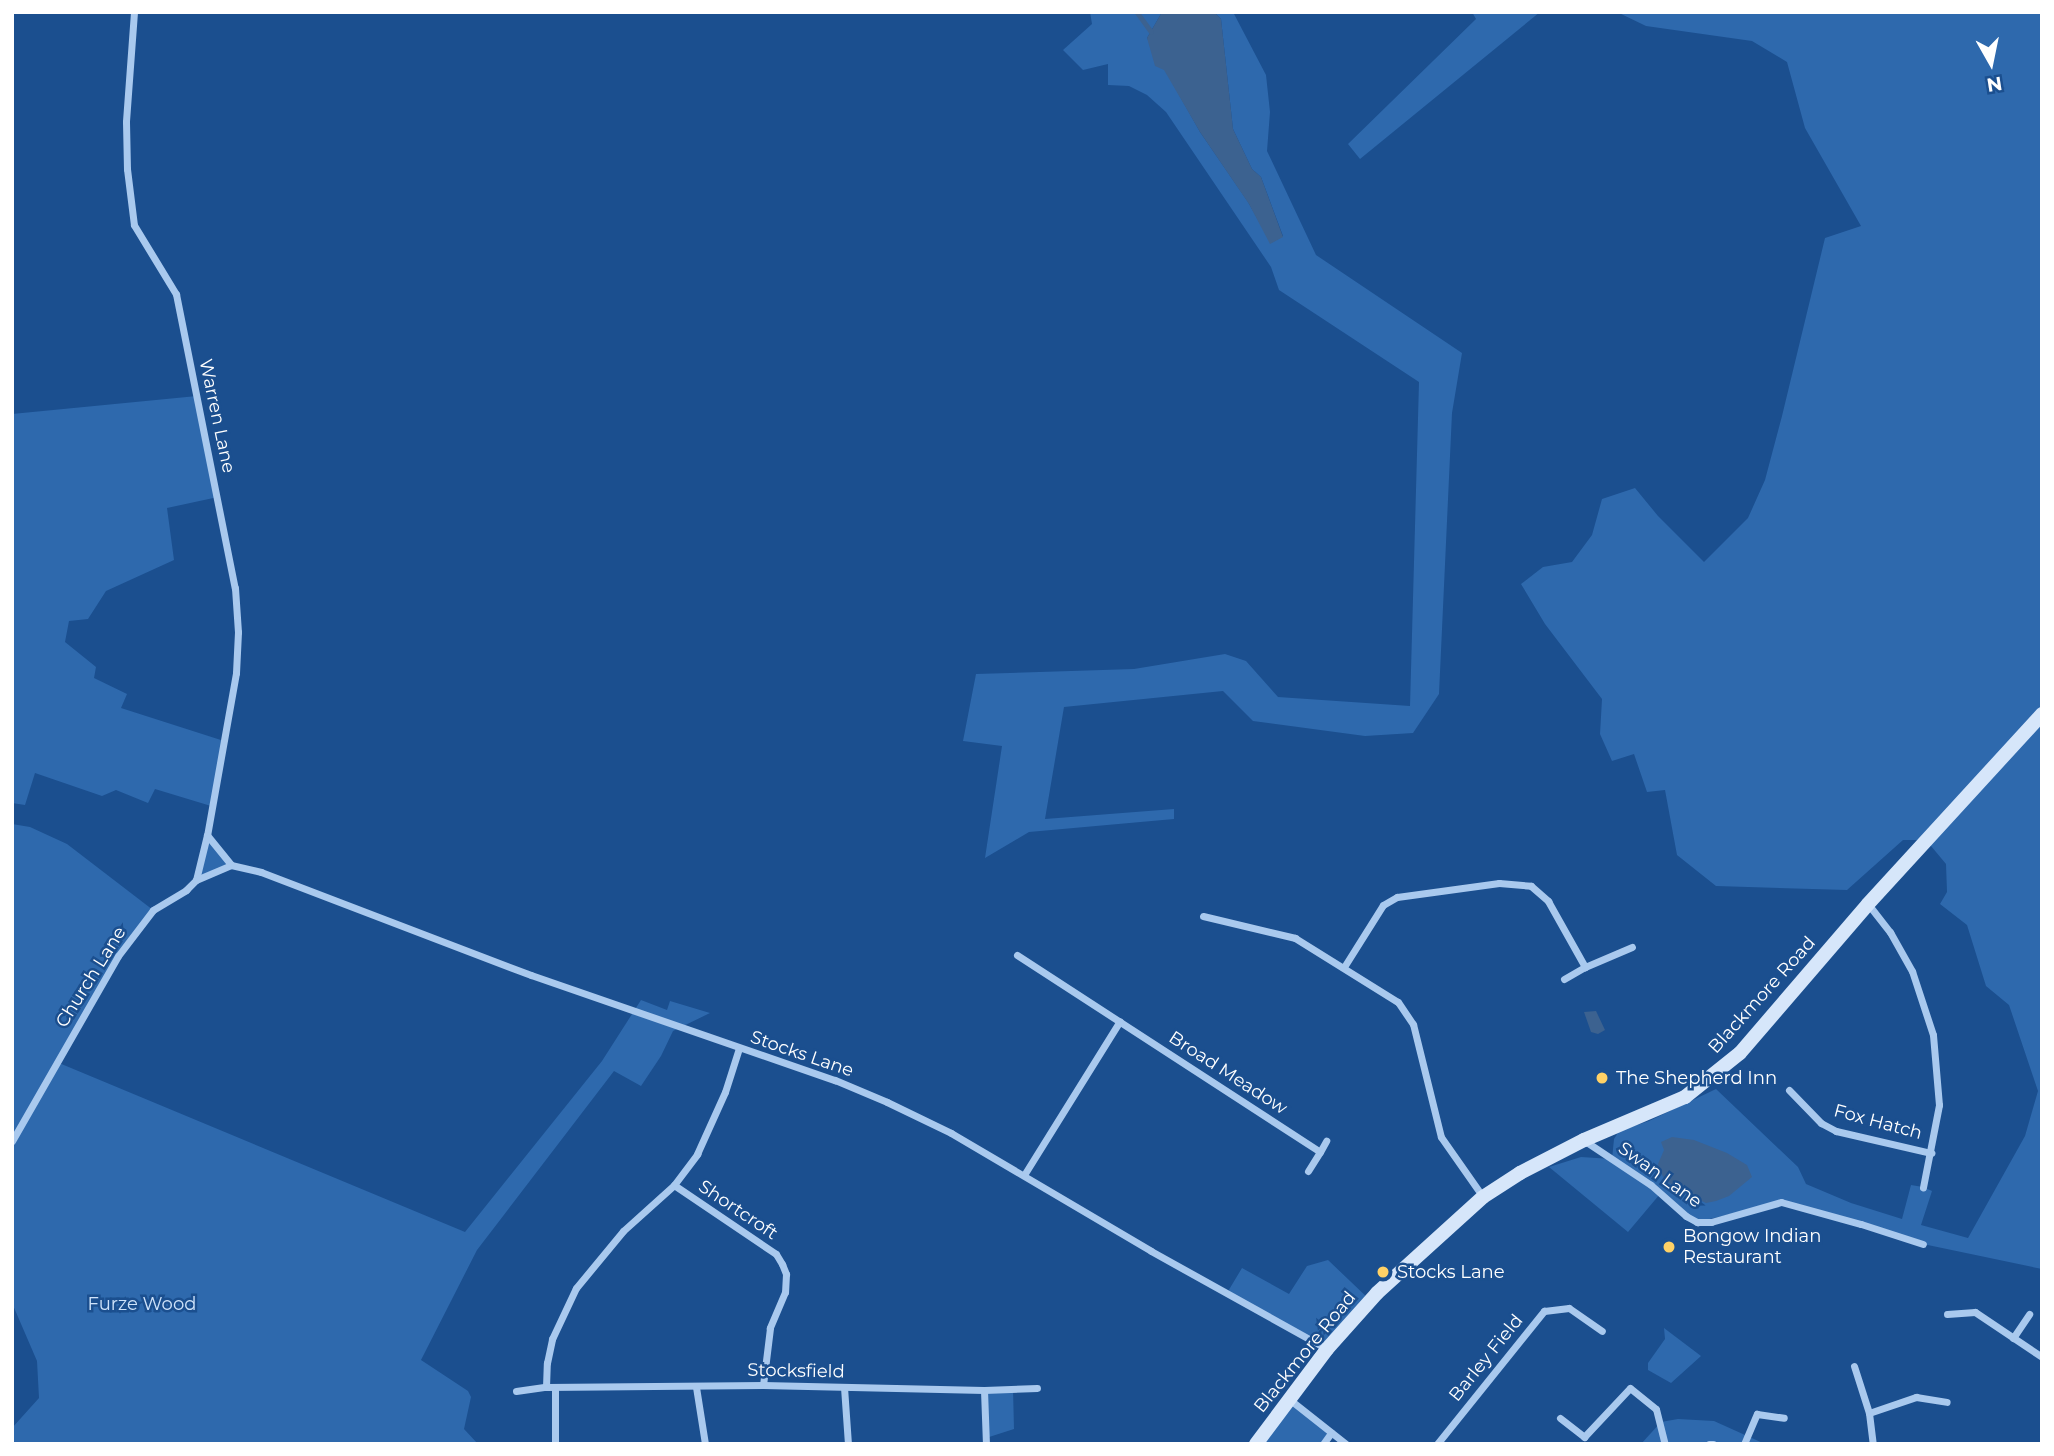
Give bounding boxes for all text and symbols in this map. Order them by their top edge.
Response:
north arrow [1956,28,2026,98]
text: N [1985,72,2004,97]
street label: Warren Lane [194,357,240,475]
street label: Church Lane [51,922,131,1032]
street label: Blackmore Road [1704,932,1820,1058]
street label: Stocks Lane [748,1026,856,1082]
street label: Broad Meadow [1165,1027,1291,1119]
place label: The Shepherd Inn [1616,1067,1777,1089]
marker: The Shepherd Inn [1594,1070,1610,1086]
street label: Fox Hatch [1831,1100,1925,1144]
street label: Swan Lane [1614,1137,1706,1213]
street label: Shortcroft [694,1176,782,1244]
place label: Bongow Indian Restaurant [1683,1226,1821,1268]
marker: Bongow Indian Restaurant [1661,1239,1677,1255]
place label: Stocks Lane [1397,1261,1505,1283]
marker: Stocks Lane [1375,1264,1391,1280]
street label: Blackmore Road [1250,1287,1360,1417]
park label: Furze Wood [88,1293,196,1315]
street label: Barley Field [1444,1310,1528,1406]
street label: Stocksfield [747,1359,845,1383]

